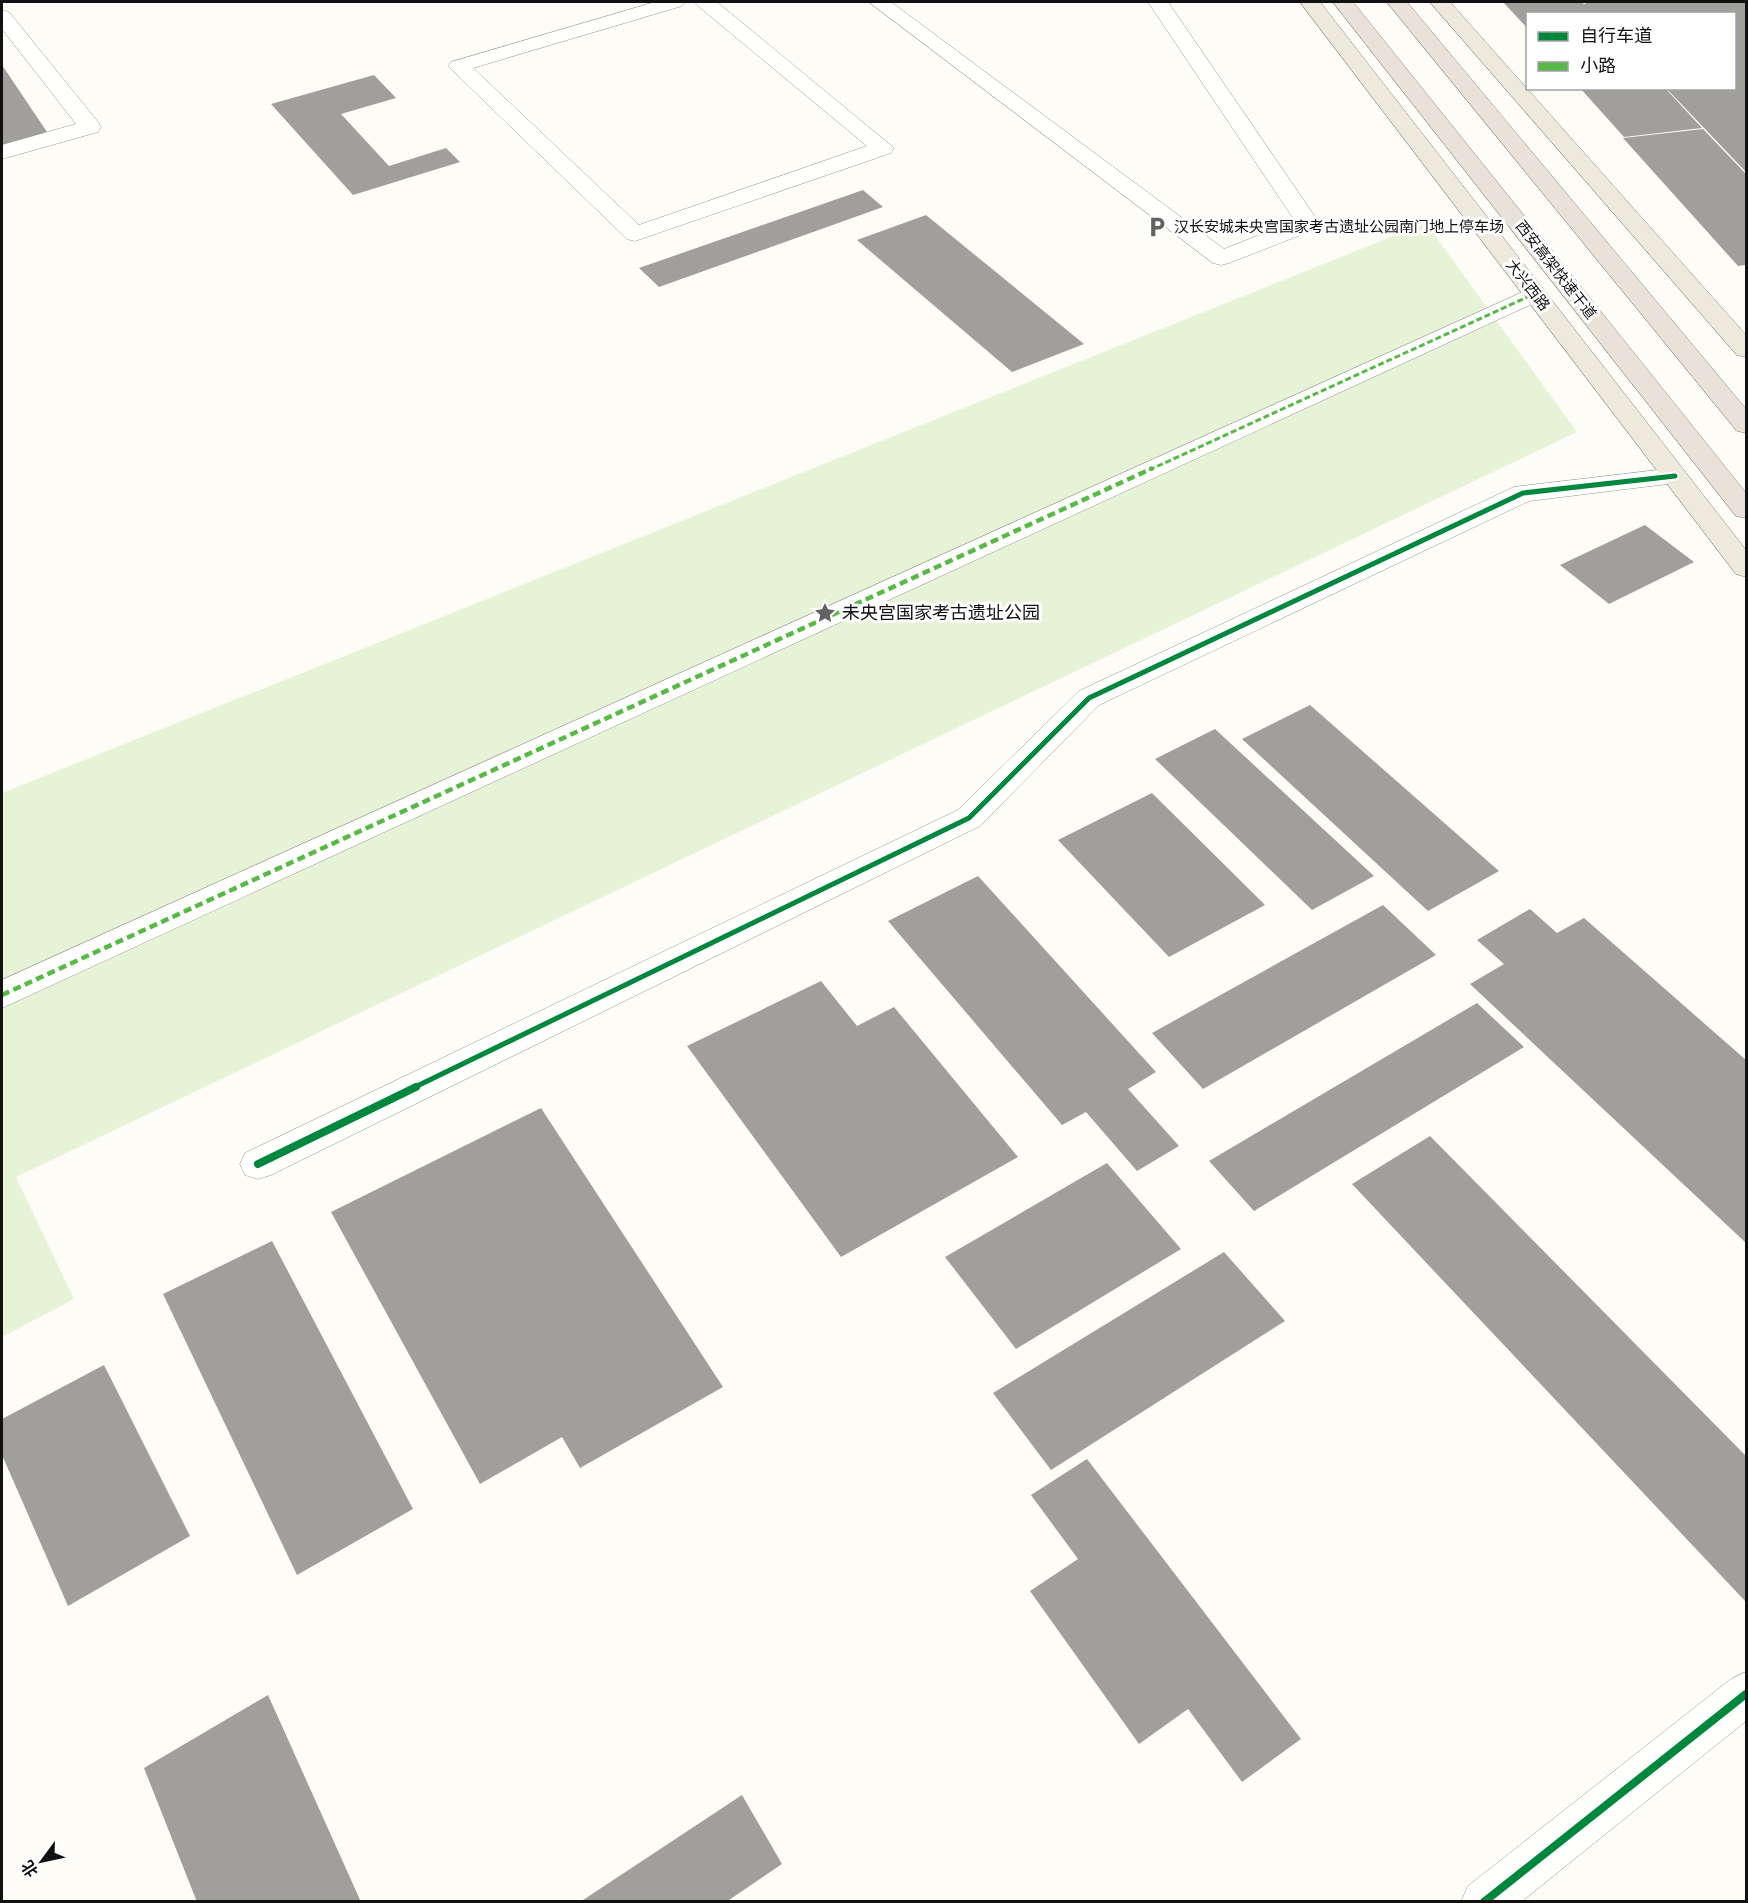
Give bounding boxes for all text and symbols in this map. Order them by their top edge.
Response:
legend [1526,12,1736,90]
text: 自行车道 [1580,21,1652,48]
text: 小路 [1580,51,1616,78]
place label: 汉长安城未央宫国家考古遗址公园南门地上停车场 [1174,214,1504,237]
parking icon: 汉长安城未央宫国家考古遗址公园南门地上停车场 [1145,215,1169,239]
street label: 西安高架快速干道 [1511,215,1603,323]
street label: 大兴西路 [1502,253,1557,315]
place label: 未央宫国家考古遗址公园 [842,598,1040,625]
place icon: 未央宫国家考古遗址公园 [813,601,837,625]
north arrow [12,1831,72,1891]
text: 北 [14,1856,43,1883]

